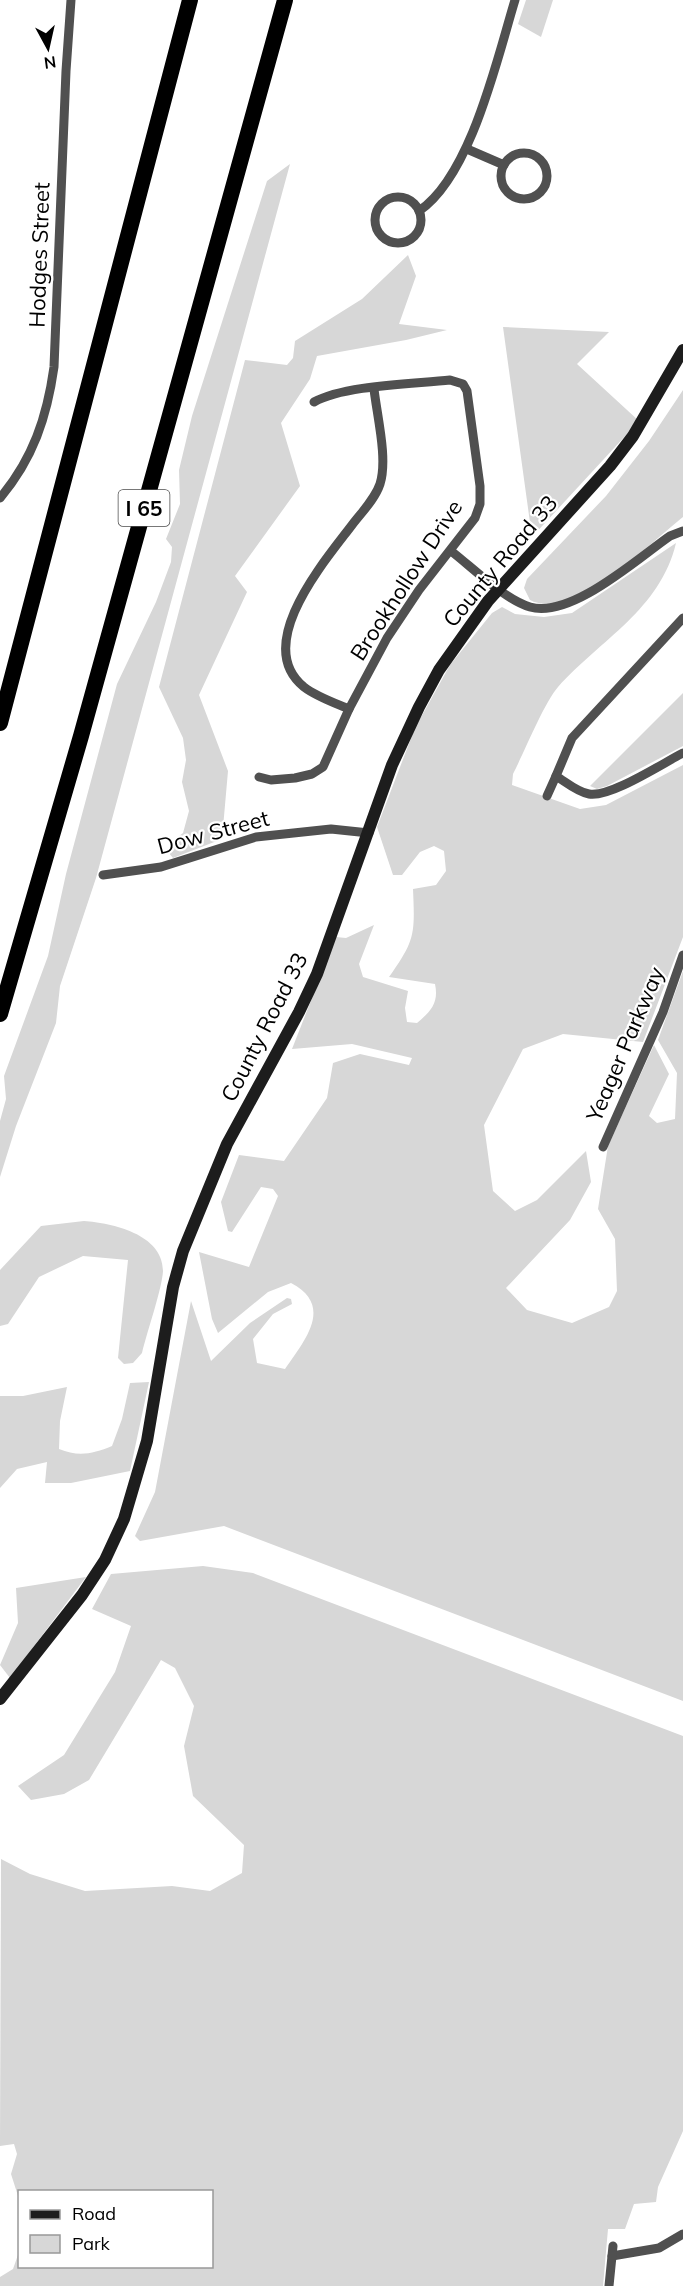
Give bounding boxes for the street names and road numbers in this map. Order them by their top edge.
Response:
street label: Hodges Street [22,182,56,328]
street label: County Road 33 [437,489,563,633]
road number: I 65 [118,490,170,526]
street label: Brookhollow Drive [344,495,468,665]
street label: Dow Street [154,804,272,860]
street label: County Road 33 [214,948,314,1106]
street label: Yeager Parkway [579,962,670,1127]

